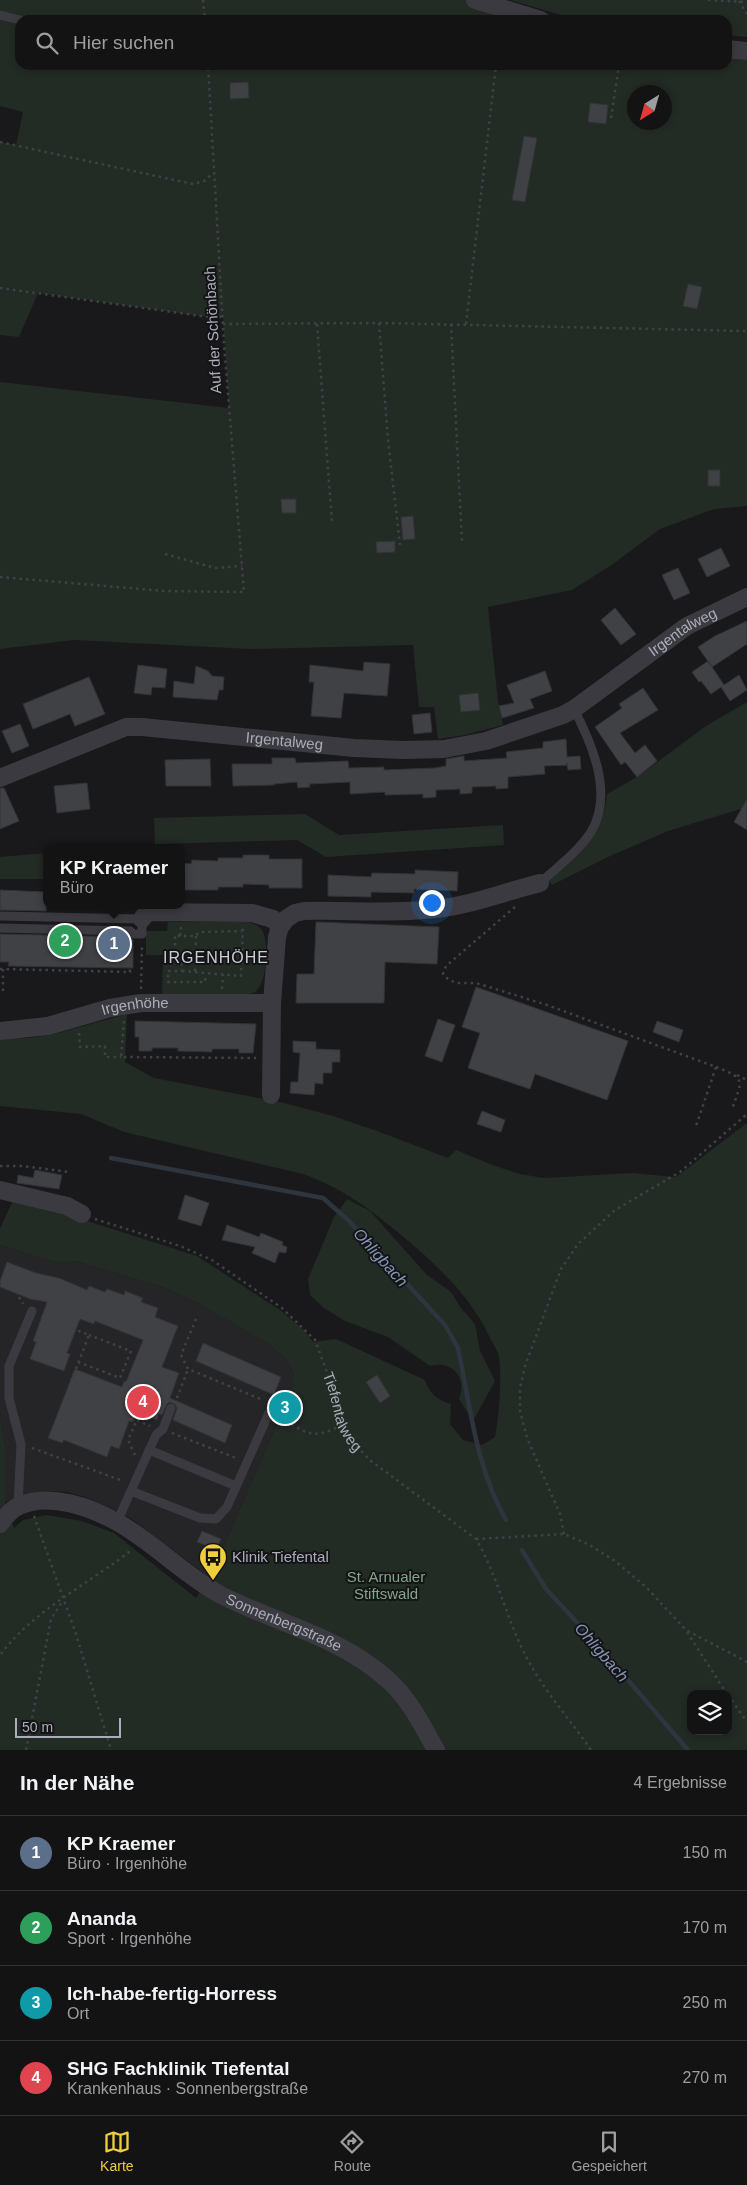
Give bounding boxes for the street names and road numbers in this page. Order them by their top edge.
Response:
street label: Auf der Schönbach [201,266,224,394]
street label: Irgentalweg [645,604,719,659]
street label: Irgentalweg [245,728,324,753]
street label: Irgenhöhe [99,994,169,1018]
street label: Tiefentalweg [320,1369,366,1455]
street label: Sonnenbergstraße [223,1590,345,1654]

